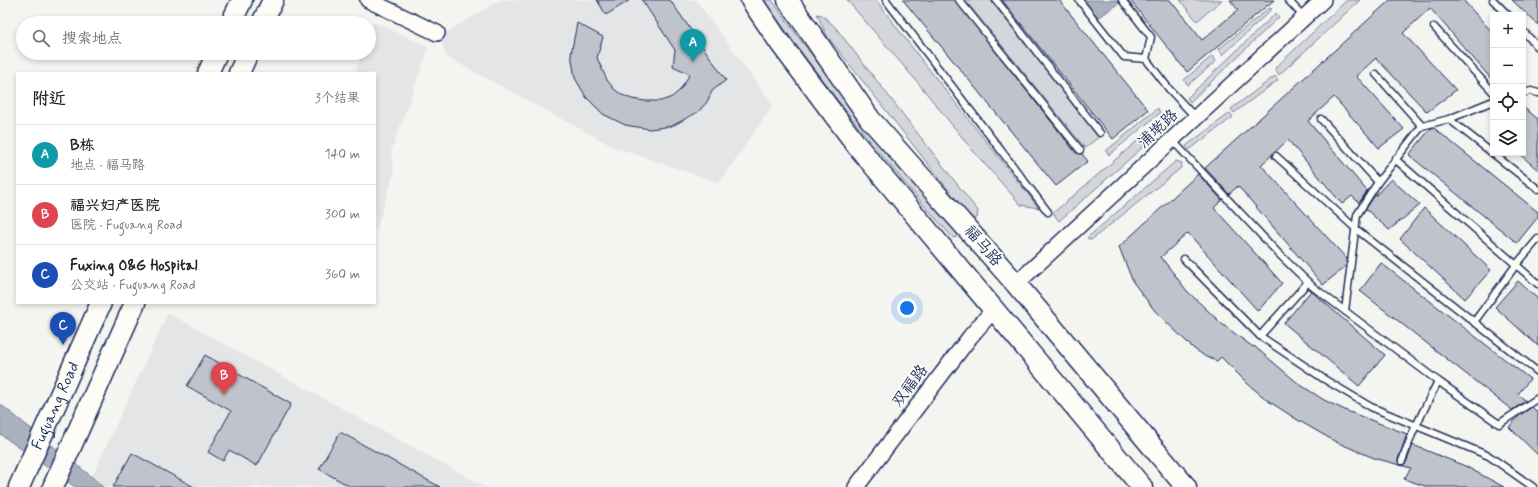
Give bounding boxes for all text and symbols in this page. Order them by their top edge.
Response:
map controls [1490,12,1526,156]
button: + [1490,12,1526,48]
search box [16,16,376,60]
icon: search [30,27,52,49]
text: 搜索地点 [62,29,122,49]
pin: A [680,29,706,62]
button: − [1490,48,1526,84]
button: locate [1490,84,1526,120]
text: 附近 [32,88,66,110]
text: 3个结果 [315,90,360,107]
street label: 浦墘路 [1133,105,1183,153]
button: layers [1490,120,1526,156]
text: B栋 [70,136,95,156]
text: A [41,146,49,163]
text: 140 m [325,146,360,163]
text: 地点 · 福马路 [70,157,145,174]
text: 福兴妇产医院 [70,196,160,216]
text: B [41,206,49,223]
text: 300 m [325,206,360,223]
text: 医院 · Fuguang Road [70,217,182,234]
street label: 福马路 [959,221,1007,271]
text: Fuxing O&G Hospital [70,256,197,276]
text: C [40,266,50,283]
text: 360 m [325,266,360,283]
text: 公交站 · Fuguang Road [70,277,195,294]
your location [897,298,917,318]
pin: C [50,312,76,345]
street label: Fuguang Road [26,358,84,453]
street label: 双福路 [887,361,933,411]
pin: B [211,362,237,395]

